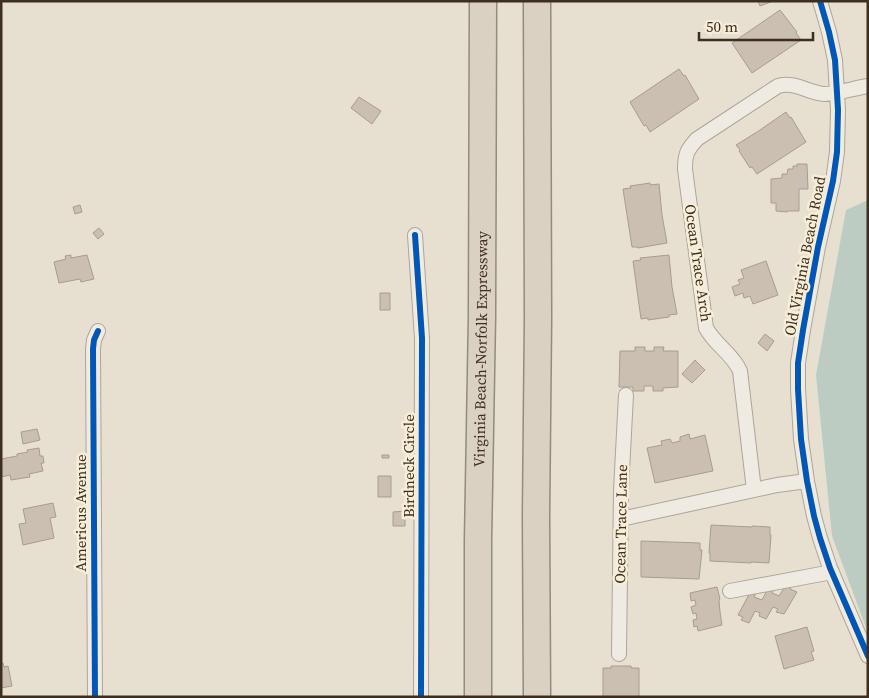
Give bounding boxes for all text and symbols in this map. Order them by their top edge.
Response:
scale bar [699,10,813,42]
text: 50 m [706,16,738,37]
street label: Old Virginia Beach Road [779,174,830,337]
street label: Ocean Trace Arch [680,203,717,323]
street label: Virginia Beach-Norfolk Expressway [468,231,492,467]
street label: Birdneck Circle [398,414,419,518]
street label: Americus Avenue [70,454,91,572]
street label: Ocean Trace Lane [609,464,632,584]

